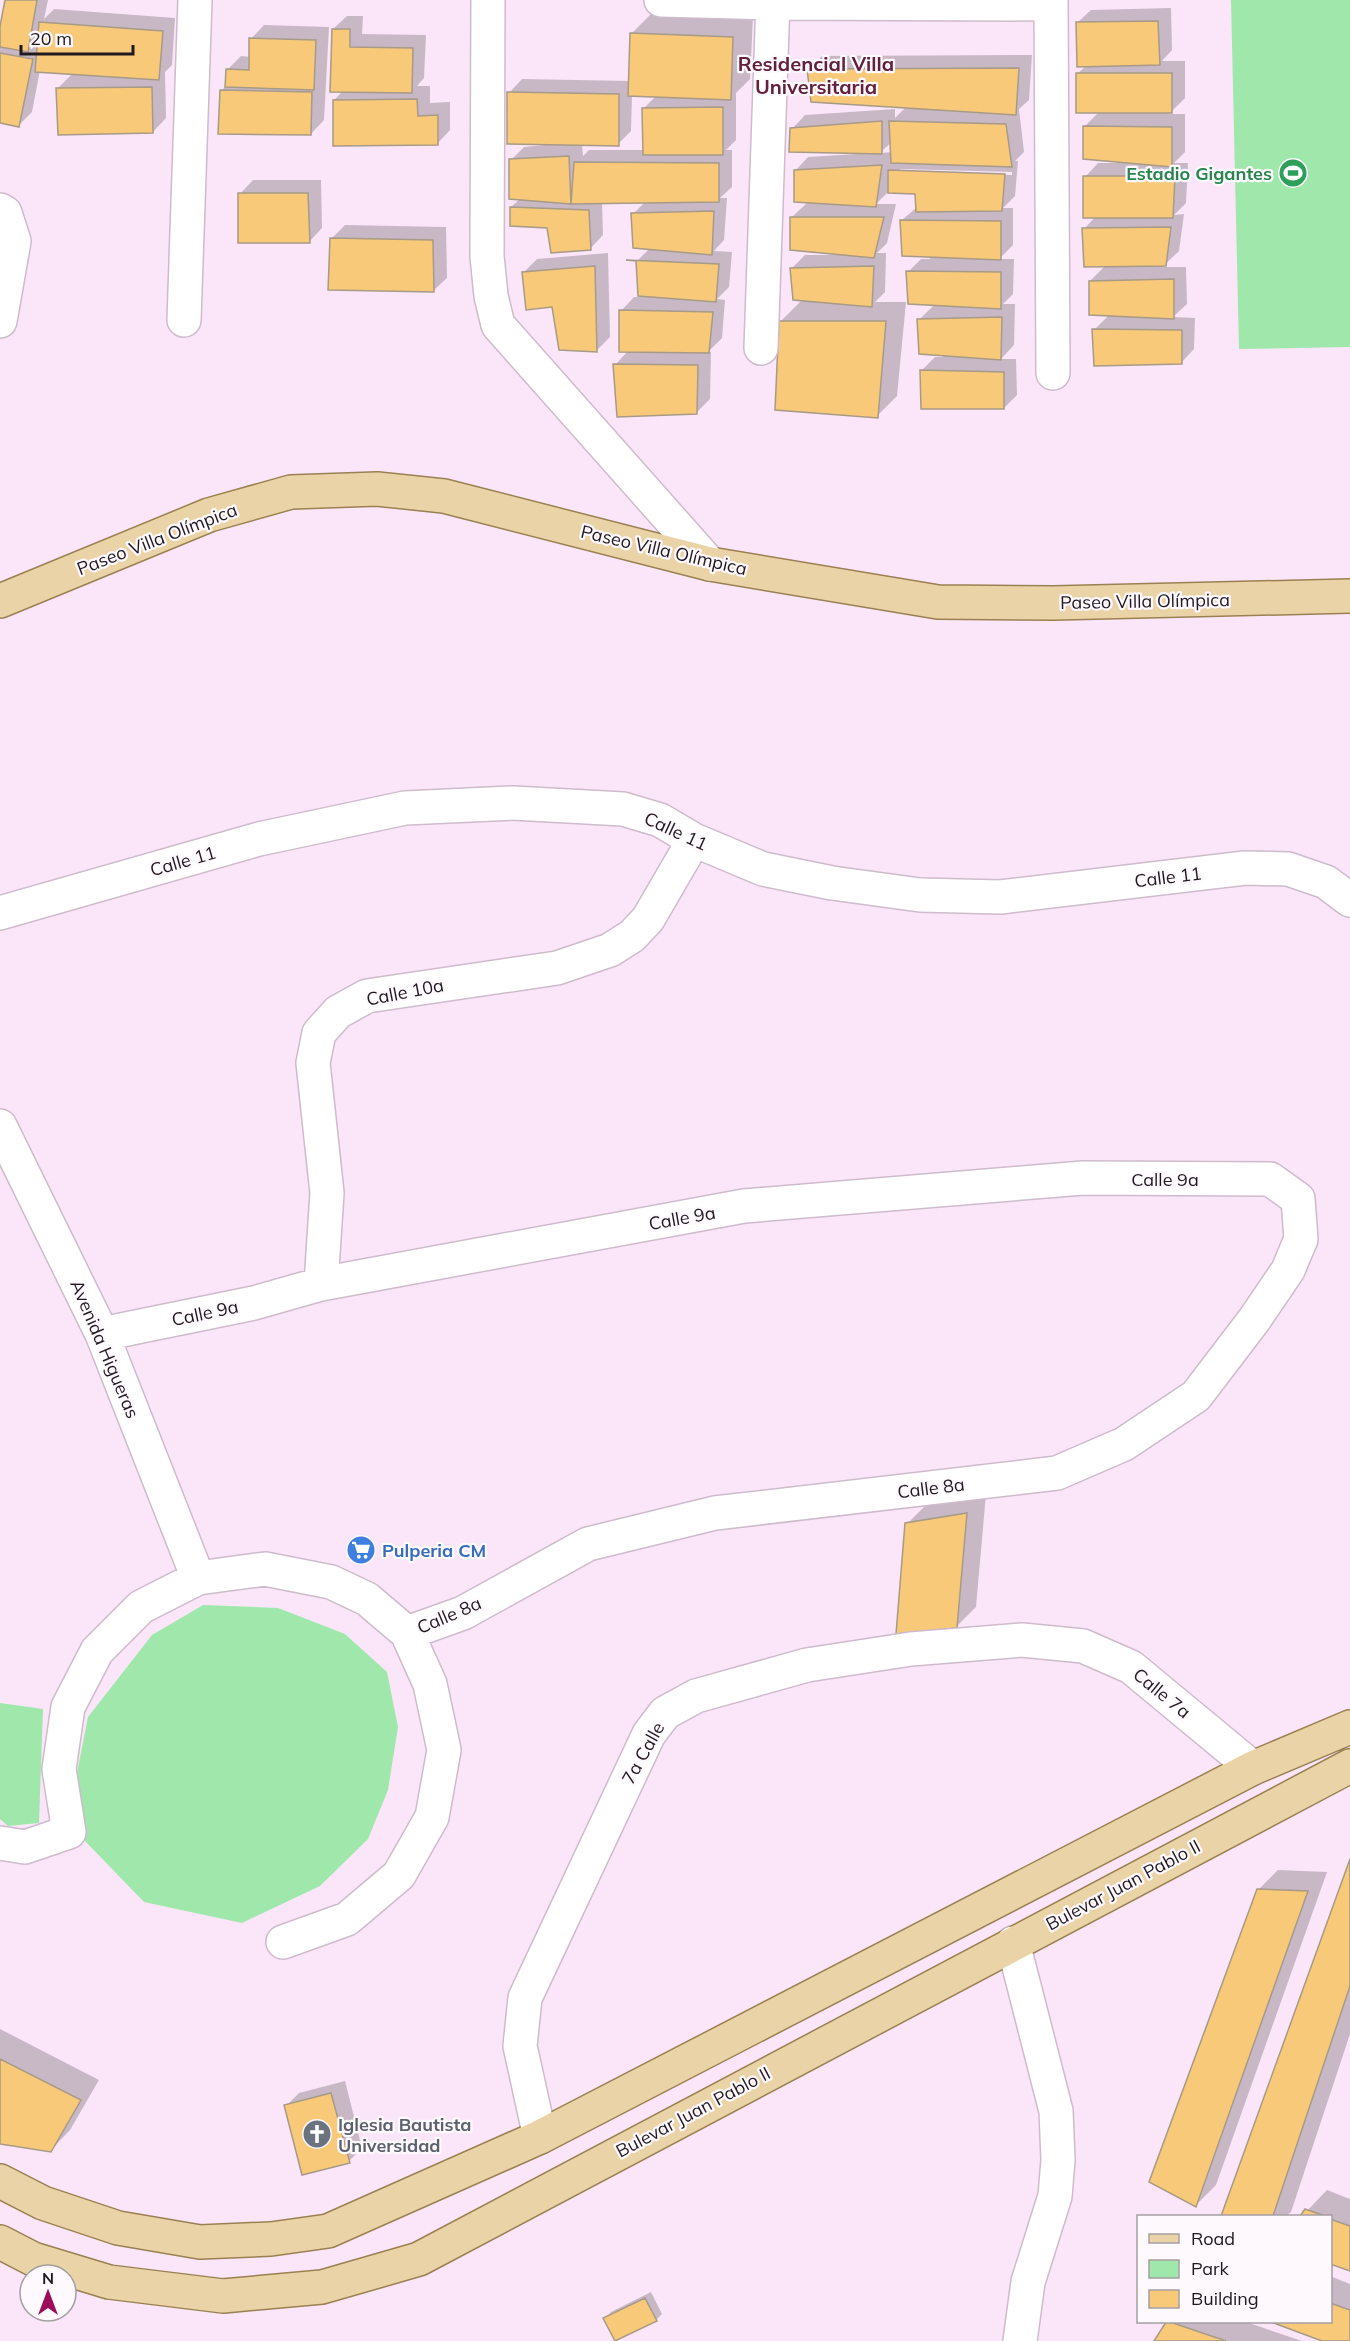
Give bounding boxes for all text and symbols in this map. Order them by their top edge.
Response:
scale bar [21,18,134,56]
text: 20 m [30,27,72,50]
district label: Residencial Villa Universitaria [738,51,894,99]
sports icon: Estadio Gigantes [1277,157,1309,189]
place label: Estadio Gigantes [1126,162,1272,185]
street label: Paseo Villa Olímpica [74,498,240,580]
street label: Paseo Villa Olímpica [579,520,749,580]
street label: Paseo Villa Olímpica [1060,588,1230,614]
street label: Calle 11 [641,806,711,856]
street label: Calle 11 [147,841,219,881]
street label: Calle 11 [1133,861,1203,893]
street label: Calle 10a [364,973,446,1011]
street label: Calle 9a [1131,1168,1199,1191]
street label: Calle 9a [647,1201,717,1235]
street label: Avenida Higueras [65,1276,145,1422]
street label: Calle 9a [170,1295,240,1331]
street label: Calle 8a [896,1472,966,1504]
supermarket icon: Pulperia CM [345,1534,377,1566]
place label: Pulperia CM [382,1539,486,1562]
street label: Calle 8a [413,1591,485,1639]
street label: Calle 7a [1129,1663,1195,1723]
street label: 7a Calle [617,1718,669,1788]
street label: Bulevar Juan Pablo II [1042,1835,1204,1935]
street label: Bulevar Juan Pablo II [612,2062,774,2162]
place label: Iglesia Bautista Universidad [338,2113,471,2157]
church icon: Iglesia Bautista Universidad [301,2118,333,2150]
legend [1137,2215,1332,2323]
text: Road [1191,2227,1235,2250]
text: Park [1191,2257,1230,2280]
north arrow [18,2263,78,2323]
text: N [42,2268,54,2288]
text: Building [1191,2287,1259,2310]

